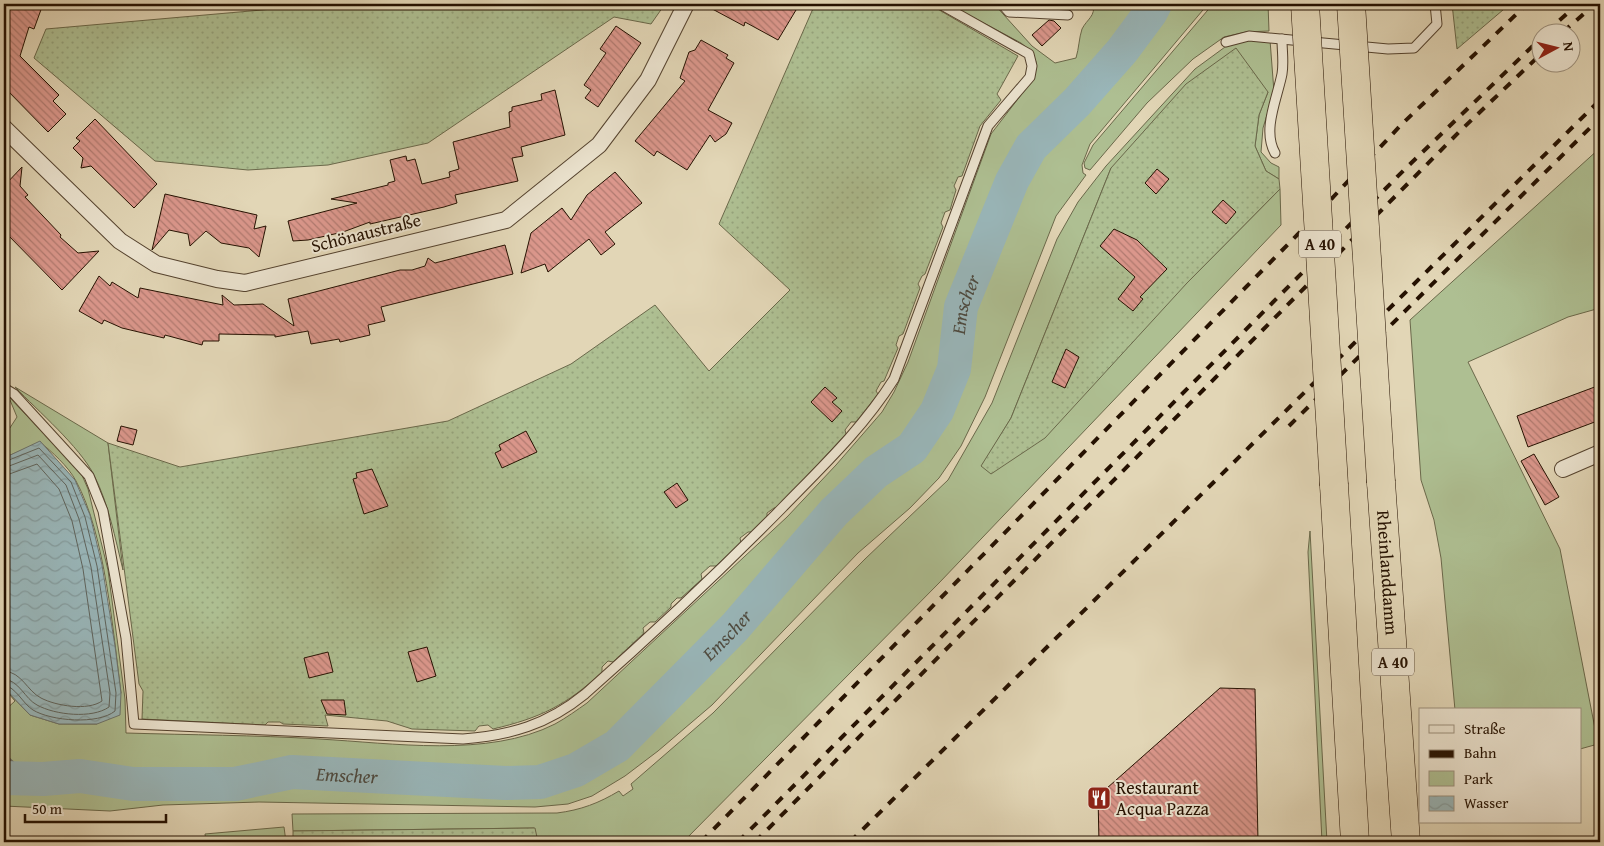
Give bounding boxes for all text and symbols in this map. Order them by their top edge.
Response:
north arrow [1532,22,1582,72]
text: N [1558,41,1579,53]
street label: Schönaustraße [308,206,424,259]
road number: A 40 [1299,230,1341,258]
water label: Emscher [944,269,987,337]
street label: Rheinlanddamm [1370,509,1406,636]
water label: Emscher [695,602,759,667]
road number: A 40 [1372,649,1414,676]
legend [1419,708,1582,824]
text: Straße [1464,718,1506,739]
text: Bahn [1464,742,1497,763]
water label: Emscher [315,759,379,790]
text: Park [1464,768,1493,789]
place label: Restaurant Acqua Pazza [1116,774,1210,822]
restaurant icon: Restaurant Acqua Pazza [1086,785,1112,811]
scale bar [25,791,166,823]
text: Wasser [1464,792,1508,813]
text: 50 m [32,798,63,819]

